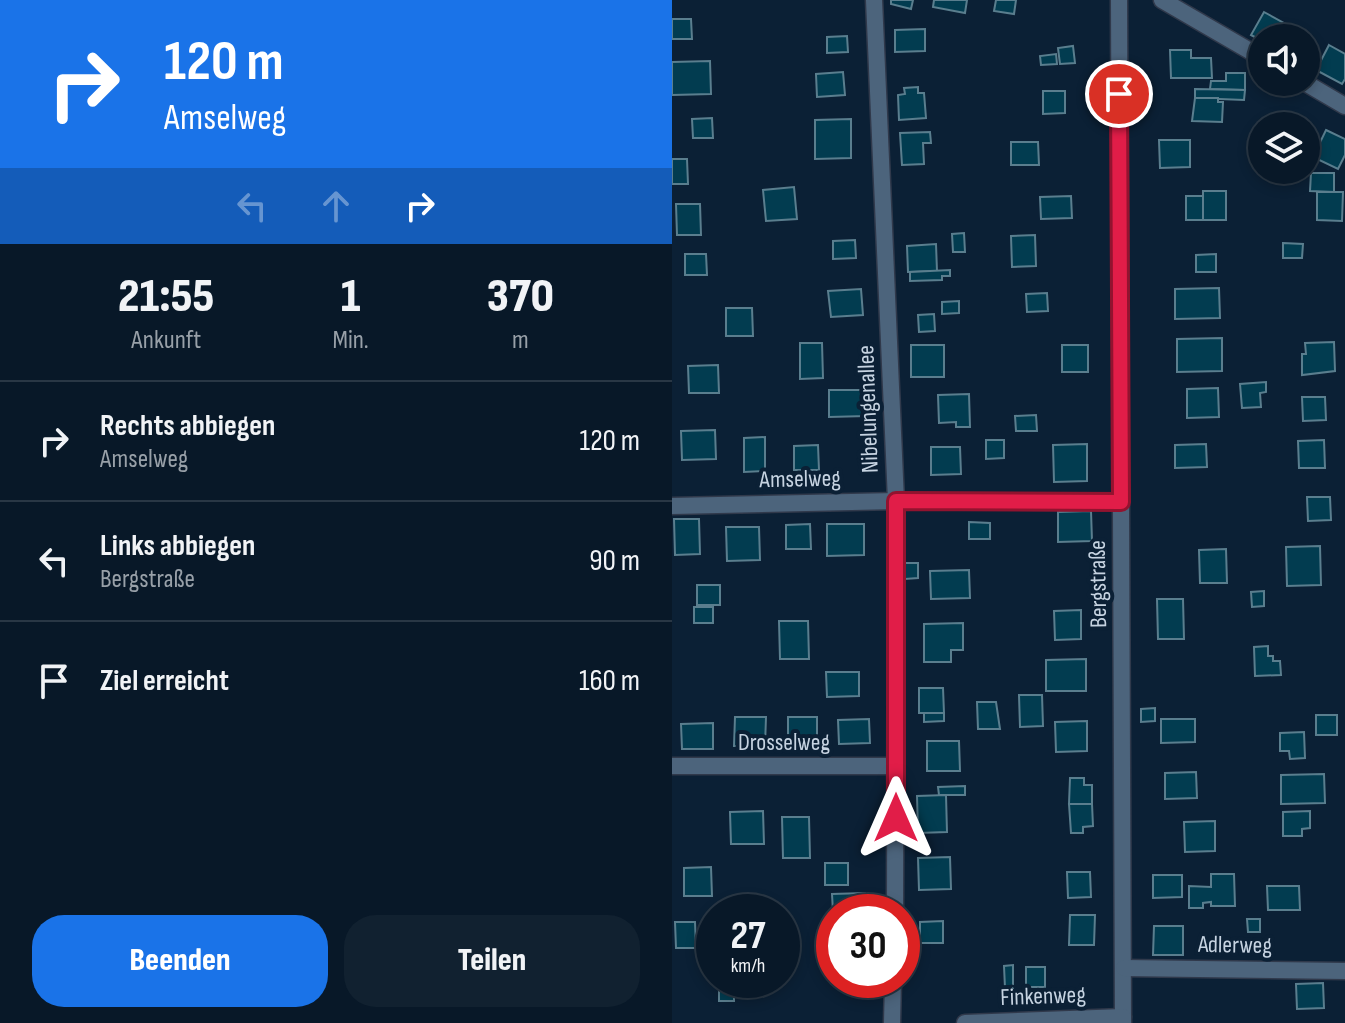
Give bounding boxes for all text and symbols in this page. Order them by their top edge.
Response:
map controls [1248,24,1320,184]
button: sound [1248,24,1320,96]
text: 120 m [164,29,284,96]
icon: right [32,32,136,136]
pin [1085,60,1153,128]
icon: arrive [1097,72,1141,116]
text: Amselweg [164,97,286,140]
button: layers [1248,112,1320,184]
icon: left [230,184,274,228]
icon: ahead [314,184,358,228]
icon: right [398,184,442,228]
text: 21:55 [118,268,214,325]
text: 1 [341,268,360,325]
text: 370 [487,268,554,325]
text: Ankunft [131,325,201,356]
text: Min. [332,325,369,356]
text: m [512,325,529,356]
street label: Nibelungenallee [851,345,885,473]
text: Rechts abbiegen [100,408,275,444]
icon: right [32,419,76,463]
text: 120 m [579,423,640,459]
text: Amselweg [100,444,188,475]
street label: Amselweg [758,464,841,494]
text: Links abbiegen [100,528,255,564]
icon: left [32,539,76,583]
street label: Bergstraße [1083,540,1113,628]
text: 90 m [589,543,640,579]
text: Bergstraße [100,564,195,595]
icon: arrive [32,659,76,703]
text: Ziel erreicht [100,663,229,699]
text: 160 m [579,663,640,699]
street label: Drosselweg [738,728,830,757]
position arrow [854,776,938,860]
speed limit sign: 30 [816,894,920,998]
text: 27 [731,912,765,960]
button: Beenden [32,915,328,1007]
button: Teilen [344,915,640,1007]
street label: Adlerweg [1197,930,1272,960]
text: km/h [731,954,765,978]
street label: Finkenweg [1000,980,1086,1012]

